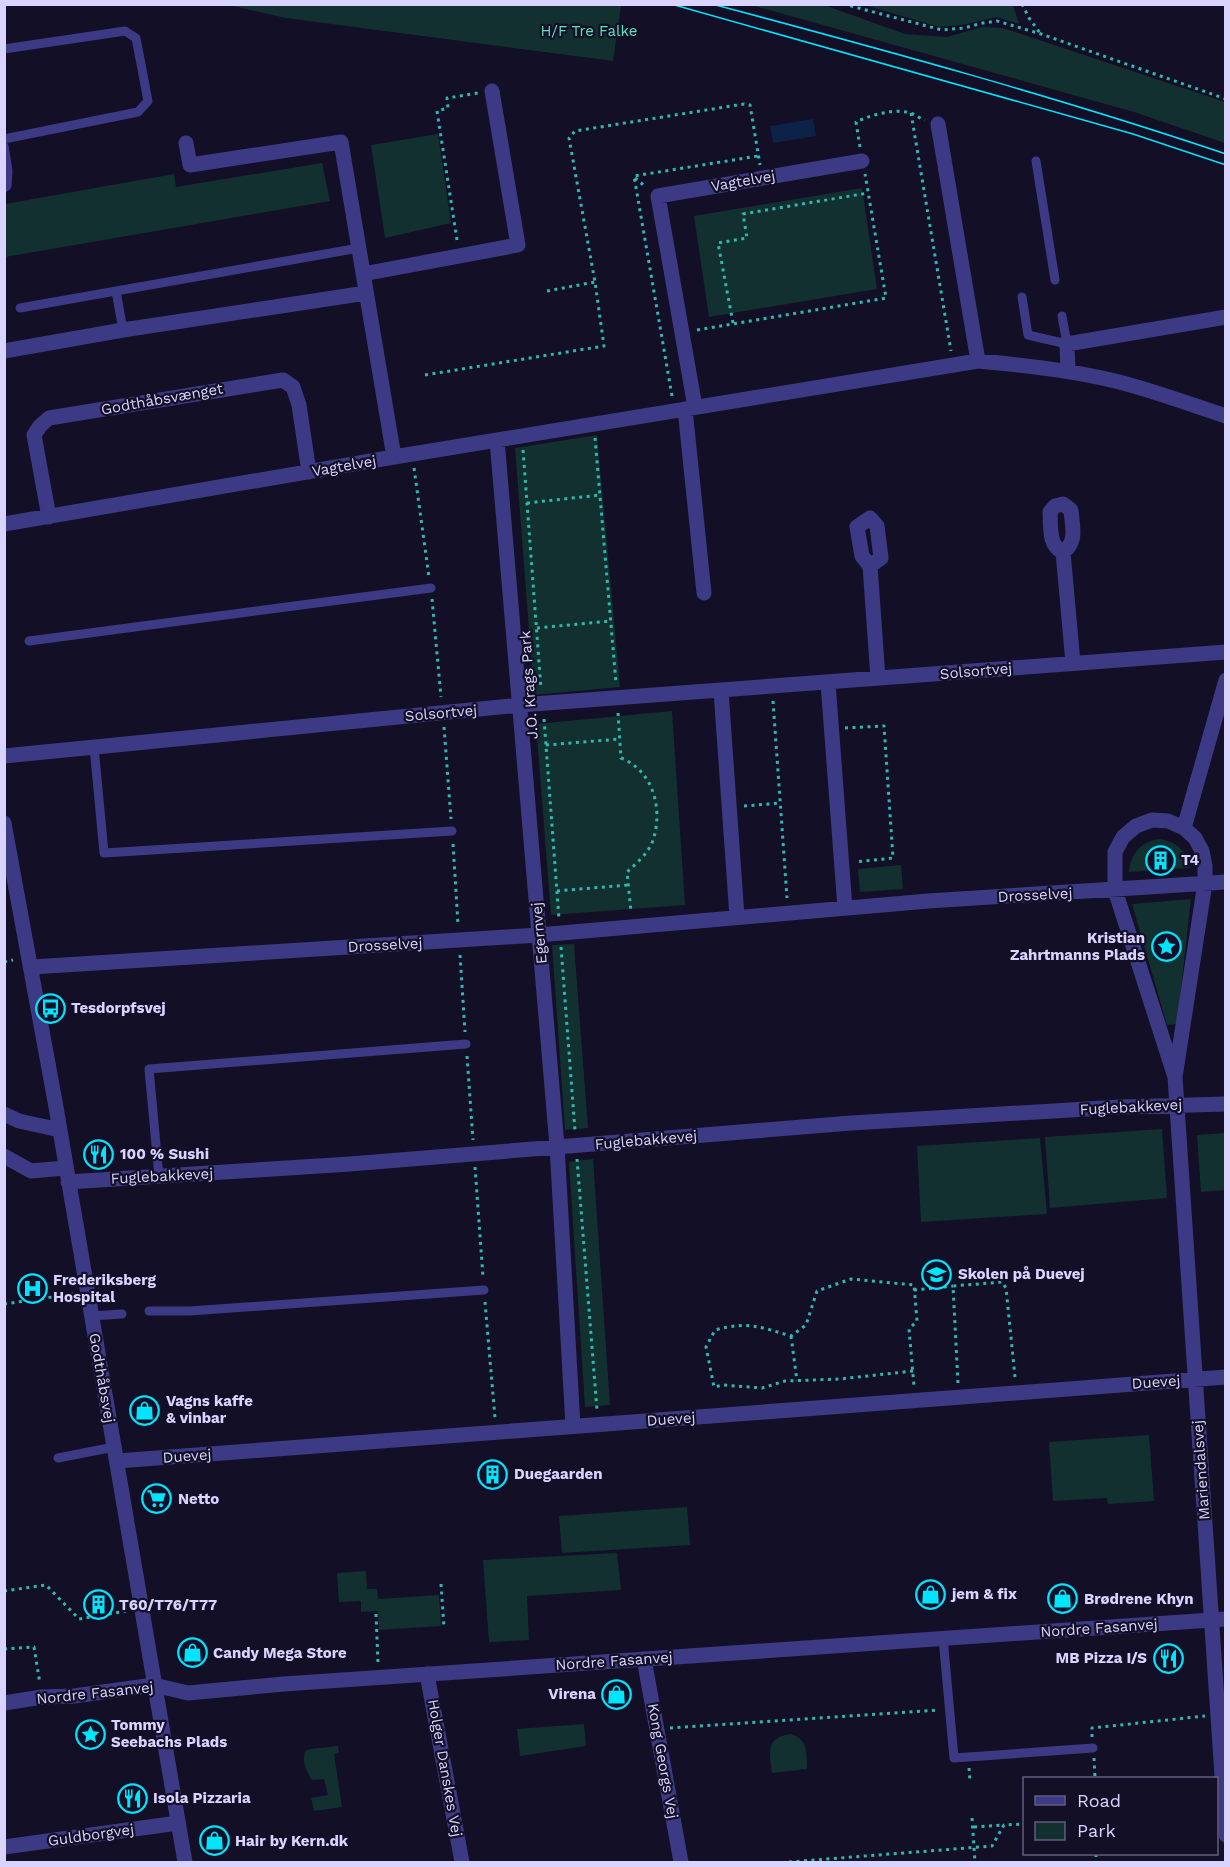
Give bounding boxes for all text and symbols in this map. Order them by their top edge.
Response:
park label: H/F Tre Falke [541,22,637,40]
street label: Vagtelvej [709,166,777,196]
street label: Godthåbsvænget [100,379,225,419]
street label: Vagtelvej [310,451,378,481]
street label: J.O. Krags Park [516,630,542,740]
street label: Solsortvej [939,659,1013,683]
street label: Solsortvej [404,701,478,725]
building icon: T4 [1144,844,1176,876]
place label: T4 [1181,851,1199,869]
street label: Drosselvej [997,884,1073,906]
street label: Egernvej [527,901,551,965]
place label: Kristian Zahrtmanns Plads [1010,929,1145,964]
place icon: Kristian Zahrtmanns Plads [1150,931,1182,963]
street label: Drosselvej [347,934,423,956]
bus stop icon: Tesdorpfsvej [34,992,66,1024]
place label: Tesdorpfsvej [71,999,166,1017]
street label: Fuglebakkevej [1079,1095,1183,1119]
street label: Fuglebakkevej [594,1127,698,1153]
restaurant icon: 100 % Sushi [83,1138,115,1170]
place label: 100 % Sushi [120,1145,209,1163]
street label: Fuglebakkevej [110,1164,214,1188]
school or university icon: Skolen på Duevej [921,1258,953,1290]
place label: Skolen på Duevej [958,1265,1085,1283]
place label: Frederiksberg Hospital [53,1271,157,1306]
hospital icon: Frederiksberg Hospital [16,1273,48,1305]
street label: Godthåbsvej [85,1332,119,1424]
street label: Duevej [1131,1371,1181,1393]
place label: Vagns kaffe & vinbar [166,1392,253,1427]
shop icon: Vagns kaffe & vinbar [129,1394,161,1426]
street label: Duevej [646,1408,696,1430]
street label: Mariendalsvej [1189,1420,1213,1520]
street label: Duevej [162,1445,212,1467]
building icon: Duegaarden [477,1458,509,1490]
place label: Duegaarden [514,1465,603,1483]
supermarket icon: Netto [141,1483,173,1515]
place label: Netto [178,1490,219,1508]
shop icon: jem & fix [915,1578,947,1610]
shop icon: Brødrene Khyn [1047,1583,1079,1615]
place label: jem & fix [950,1585,1017,1603]
building icon: T60/T76/T77 [82,1589,114,1621]
place label: Brødrene Khyn [1084,1590,1193,1608]
place label: T60/T76/T77 [119,1596,217,1614]
street label: Nordre Fasanvej [1040,1615,1158,1641]
shop icon: Candy Mega Store [176,1637,208,1669]
restaurant icon: MB Pizza I/S [1152,1642,1184,1674]
place label: Candy Mega Store [213,1644,347,1662]
street label: Nordre Fasanvej [555,1648,673,1674]
place label: MB Pizza I/S [1056,1649,1147,1667]
street label: Nordre Fasanvej [36,1678,154,1708]
shop icon: Virena [601,1678,633,1710]
place label: Virena [548,1685,596,1703]
street label: Holger Danskes Vej [424,1698,466,1838]
street label: Kong Georgs Vej [644,1702,682,1820]
place label: Tommy Seebachs Plads [111,1716,227,1751]
place icon: Tommy Seebachs Plads [74,1718,106,1750]
legend [1023,1777,1218,1855]
restaurant icon: Isola Pizzaria [116,1782,148,1814]
place label: Isola Pizzaria [153,1789,251,1807]
text: Road [1077,1790,1121,1811]
street label: Guldborgvej [47,1820,135,1850]
text: Park [1077,1820,1116,1841]
shop icon: Hair by Kern.dk [198,1825,230,1857]
place label: Hair by Kern.dk [235,1832,349,1850]

